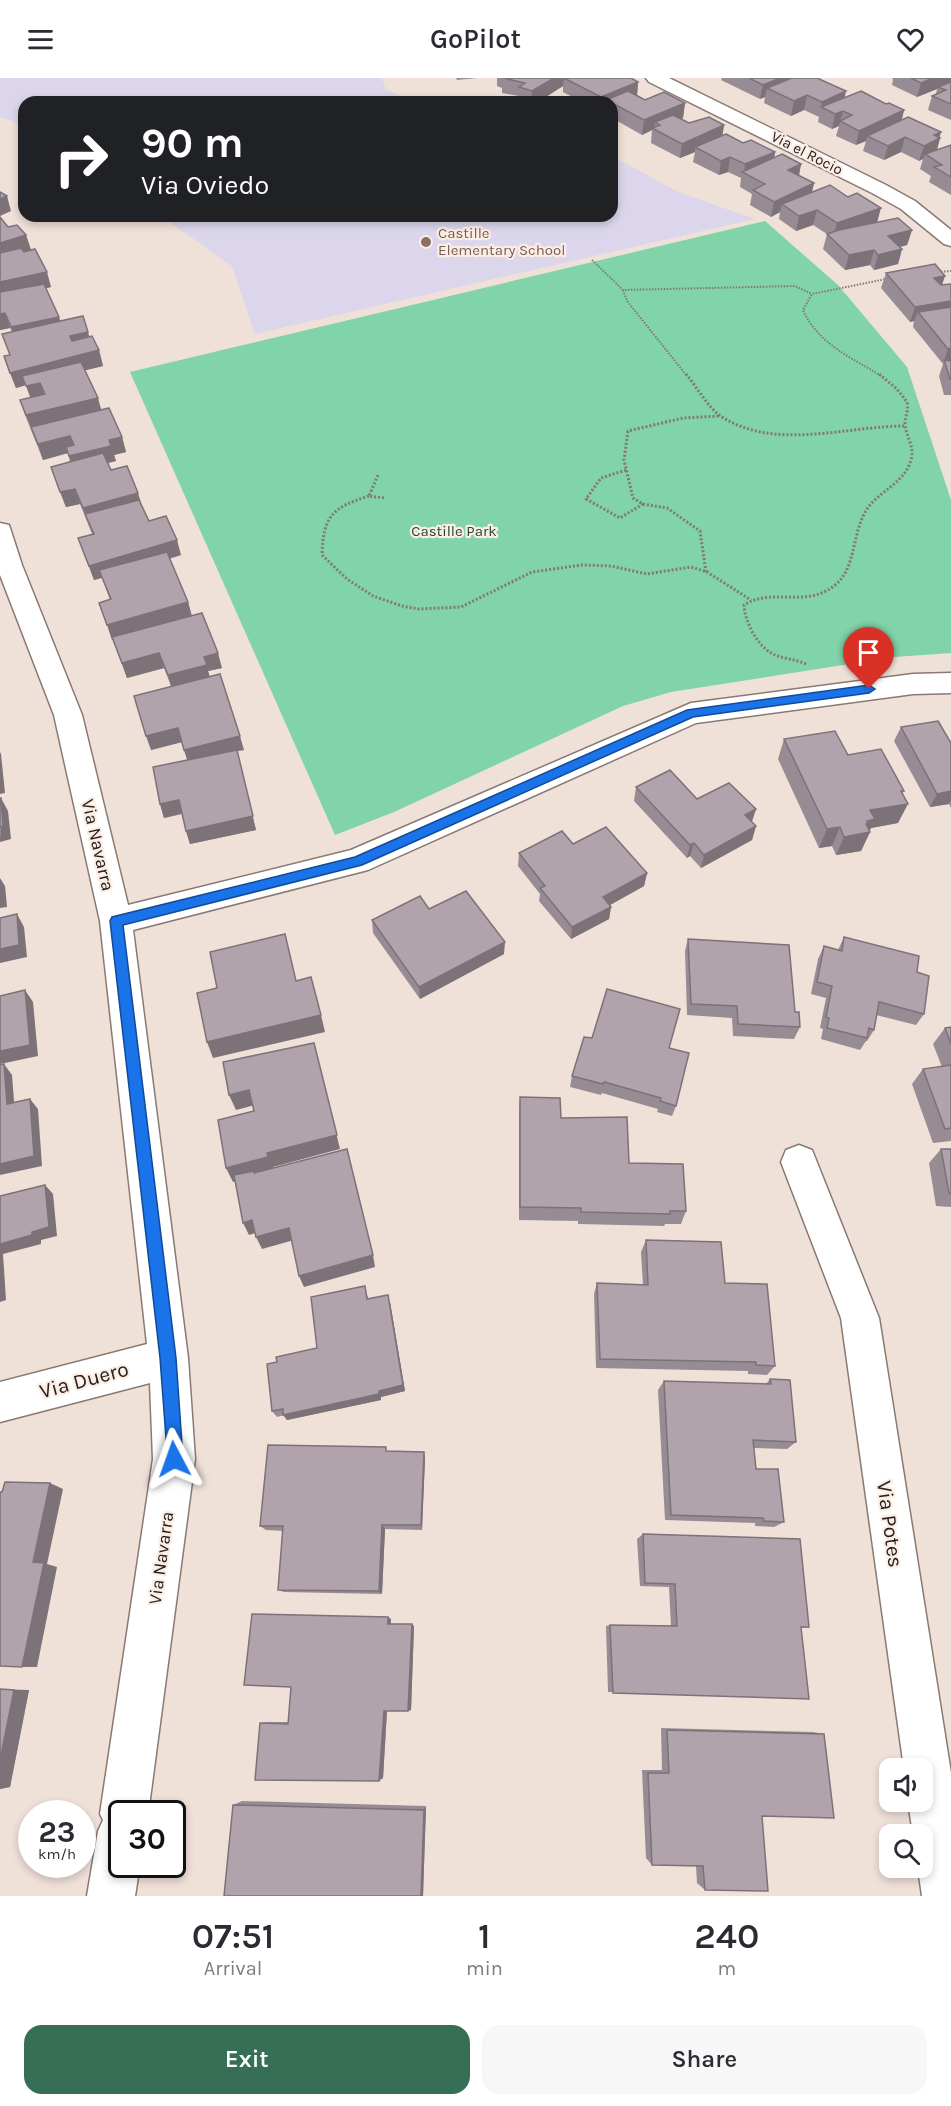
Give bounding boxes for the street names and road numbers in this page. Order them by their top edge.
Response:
street label: Via el Rocio [768,127,846,179]
street label: Via Navarra [77,797,119,893]
street label: Via Duero [37,1357,131,1403]
street label: Via Potes [872,1479,908,1569]
street label: Via Navarra [144,1510,178,1606]

